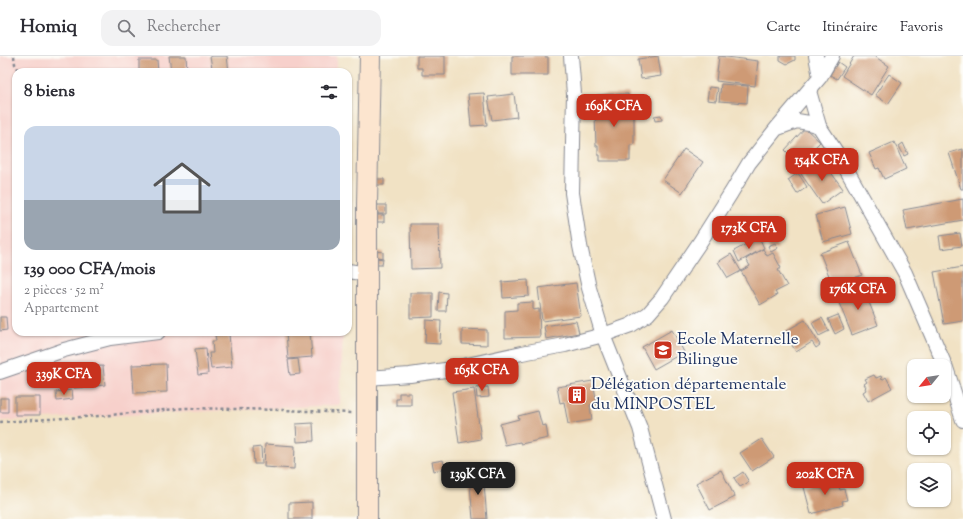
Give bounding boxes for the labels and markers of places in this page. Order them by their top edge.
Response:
pin: 169K CFA [573,94,655,128]
pin: 154K CFA [781,148,863,182]
pin: 173K CFA [708,216,790,250]
pin: 176K CFA [817,277,899,311]
place label: Ecole Maternelle Bilingue [677,328,799,372]
school or university icon: Ecole Maternelle Bilingue [652,339,674,361]
pin: 165K CFA [441,358,523,392]
pin: 339K CFA [23,362,105,396]
place label: Délégation départementale du MINPOSTEL [591,373,787,417]
building icon: Délégation départementale du MINPOSTEL [566,384,588,406]
pin: 139K CFA [437,462,519,496]
pin: 202K CFA [784,462,866,496]

